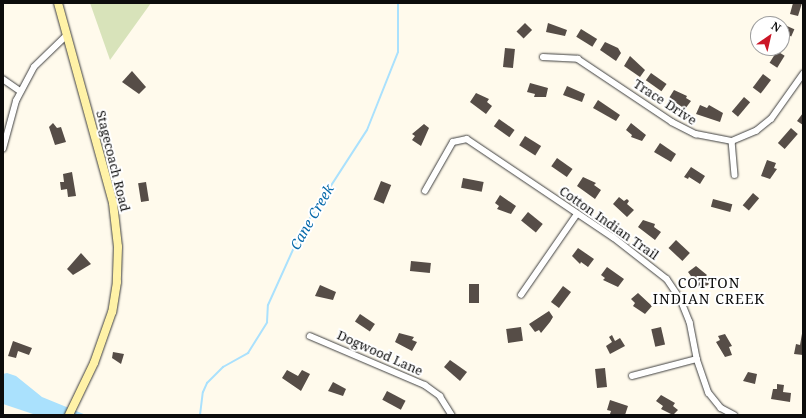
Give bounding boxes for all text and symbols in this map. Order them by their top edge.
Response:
north arrow [750,16,790,56]
text: N [769,18,784,35]
street label: Trace Drive [631,76,699,128]
street label: Stagecoach Road [93,109,133,213]
water label: Cane Creek [287,181,337,253]
street label: Cotton Indian Trail [556,183,662,263]
district label: COTTON INDIAN CREEK [653,275,765,308]
street label: Dogwood Lane [335,327,425,379]

